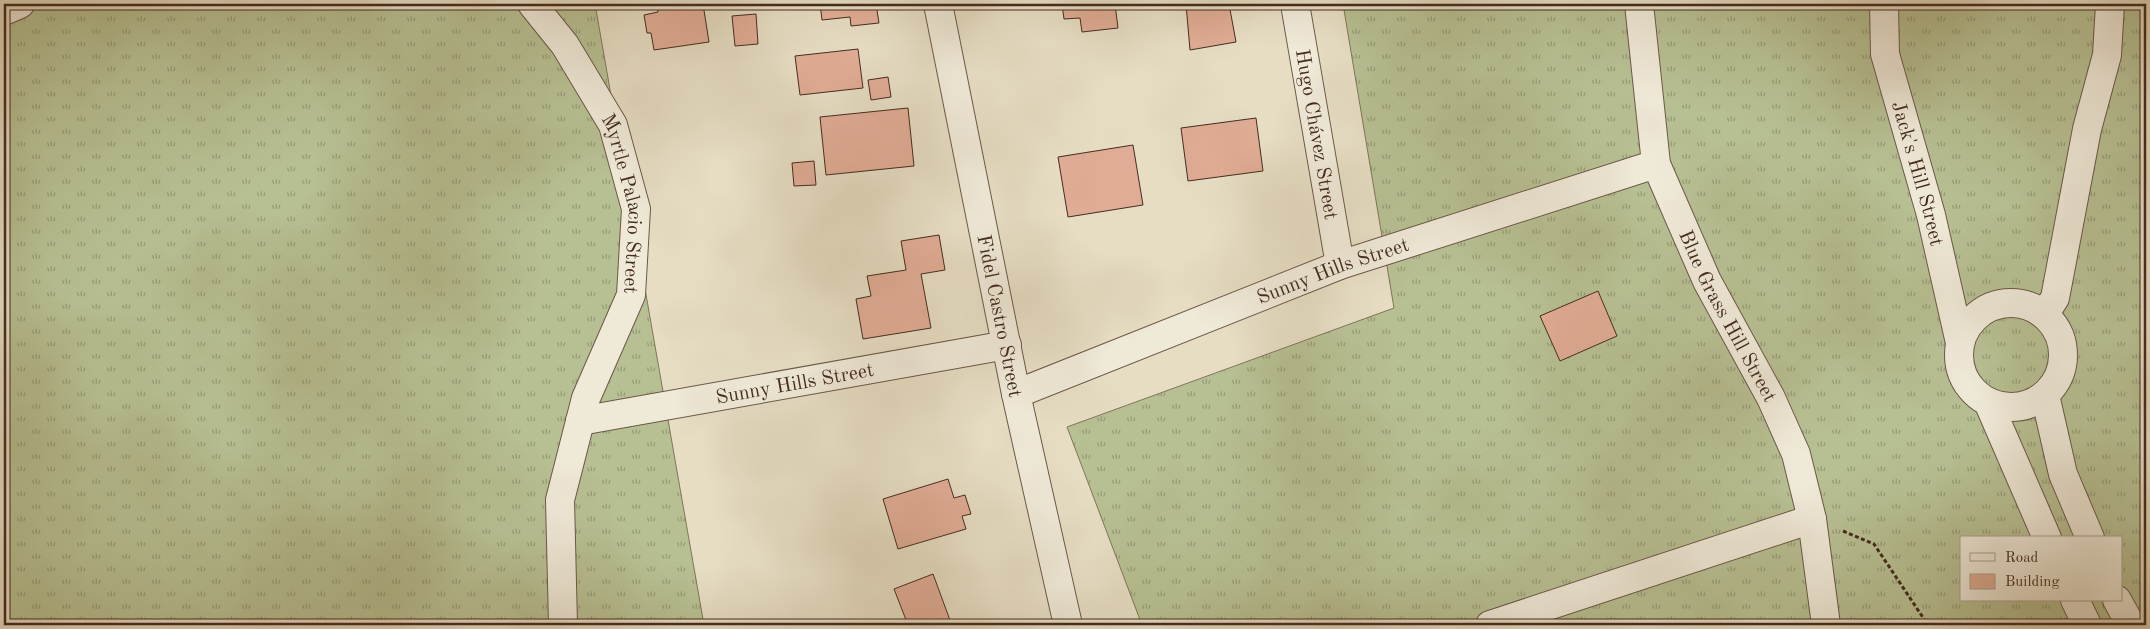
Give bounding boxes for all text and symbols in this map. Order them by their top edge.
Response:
street label: Hugo Chávez Street [1291,48,1340,221]
street label: Jack's Hill Street [1887,99,1946,248]
street label: Myrtle Palacio Street [597,111,644,294]
street label: Blue Grass Hill Street [1674,227,1779,406]
street label: Fidel Castro Street [972,233,1024,399]
street label: Sunny Hills Street [1254,236,1412,309]
street label: Sunny Hills Street [714,361,876,409]
legend [1960,536,2122,602]
text: Road [2005,551,2039,566]
text: Building [2005,575,2060,590]

